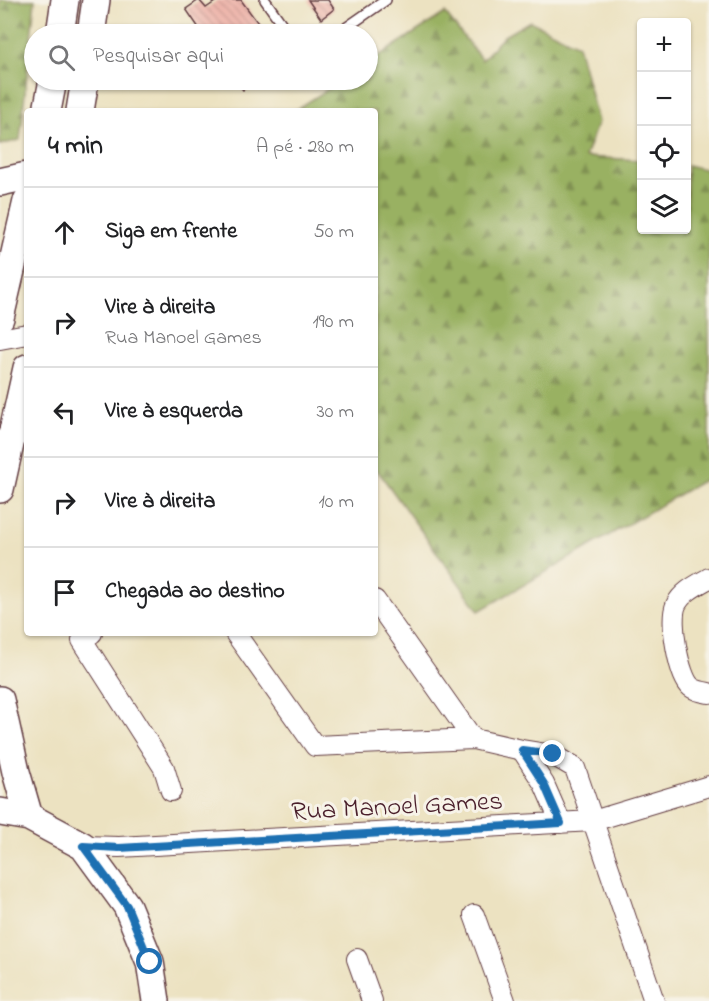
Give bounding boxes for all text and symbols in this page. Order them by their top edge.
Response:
map controls [637,18,691,234]
button: + [637,18,691,72]
search box [24,24,378,90]
icon: search [45,41,78,74]
text: Pesquisar aqui [93,41,224,73]
button: − [637,72,691,126]
button: locate [637,126,691,180]
text: 4 min [48,128,103,166]
text: A pé · 280 m [256,133,354,162]
button: layers [637,180,691,234]
icon: ahead [48,216,81,249]
text: Siga em frente [105,216,237,248]
text: 50 m [313,218,354,247]
text: Vire à direita [105,292,215,324]
icon: right [48,306,81,339]
text: 190 m [312,308,354,337]
text: Rua Manoel Games [105,324,262,353]
icon: left [48,396,81,429]
text: Vire à esquerda [105,396,243,428]
text: 30 m [317,398,354,427]
icon: right [48,486,81,519]
text: Vire à direita [105,486,215,518]
text: 10 m [318,488,354,517]
icon: arrive [48,576,81,609]
text: Chegada ao destino [105,576,285,608]
route end [539,740,565,766]
street label: Rua Manoel Games [290,782,504,833]
route start [136,948,162,974]

